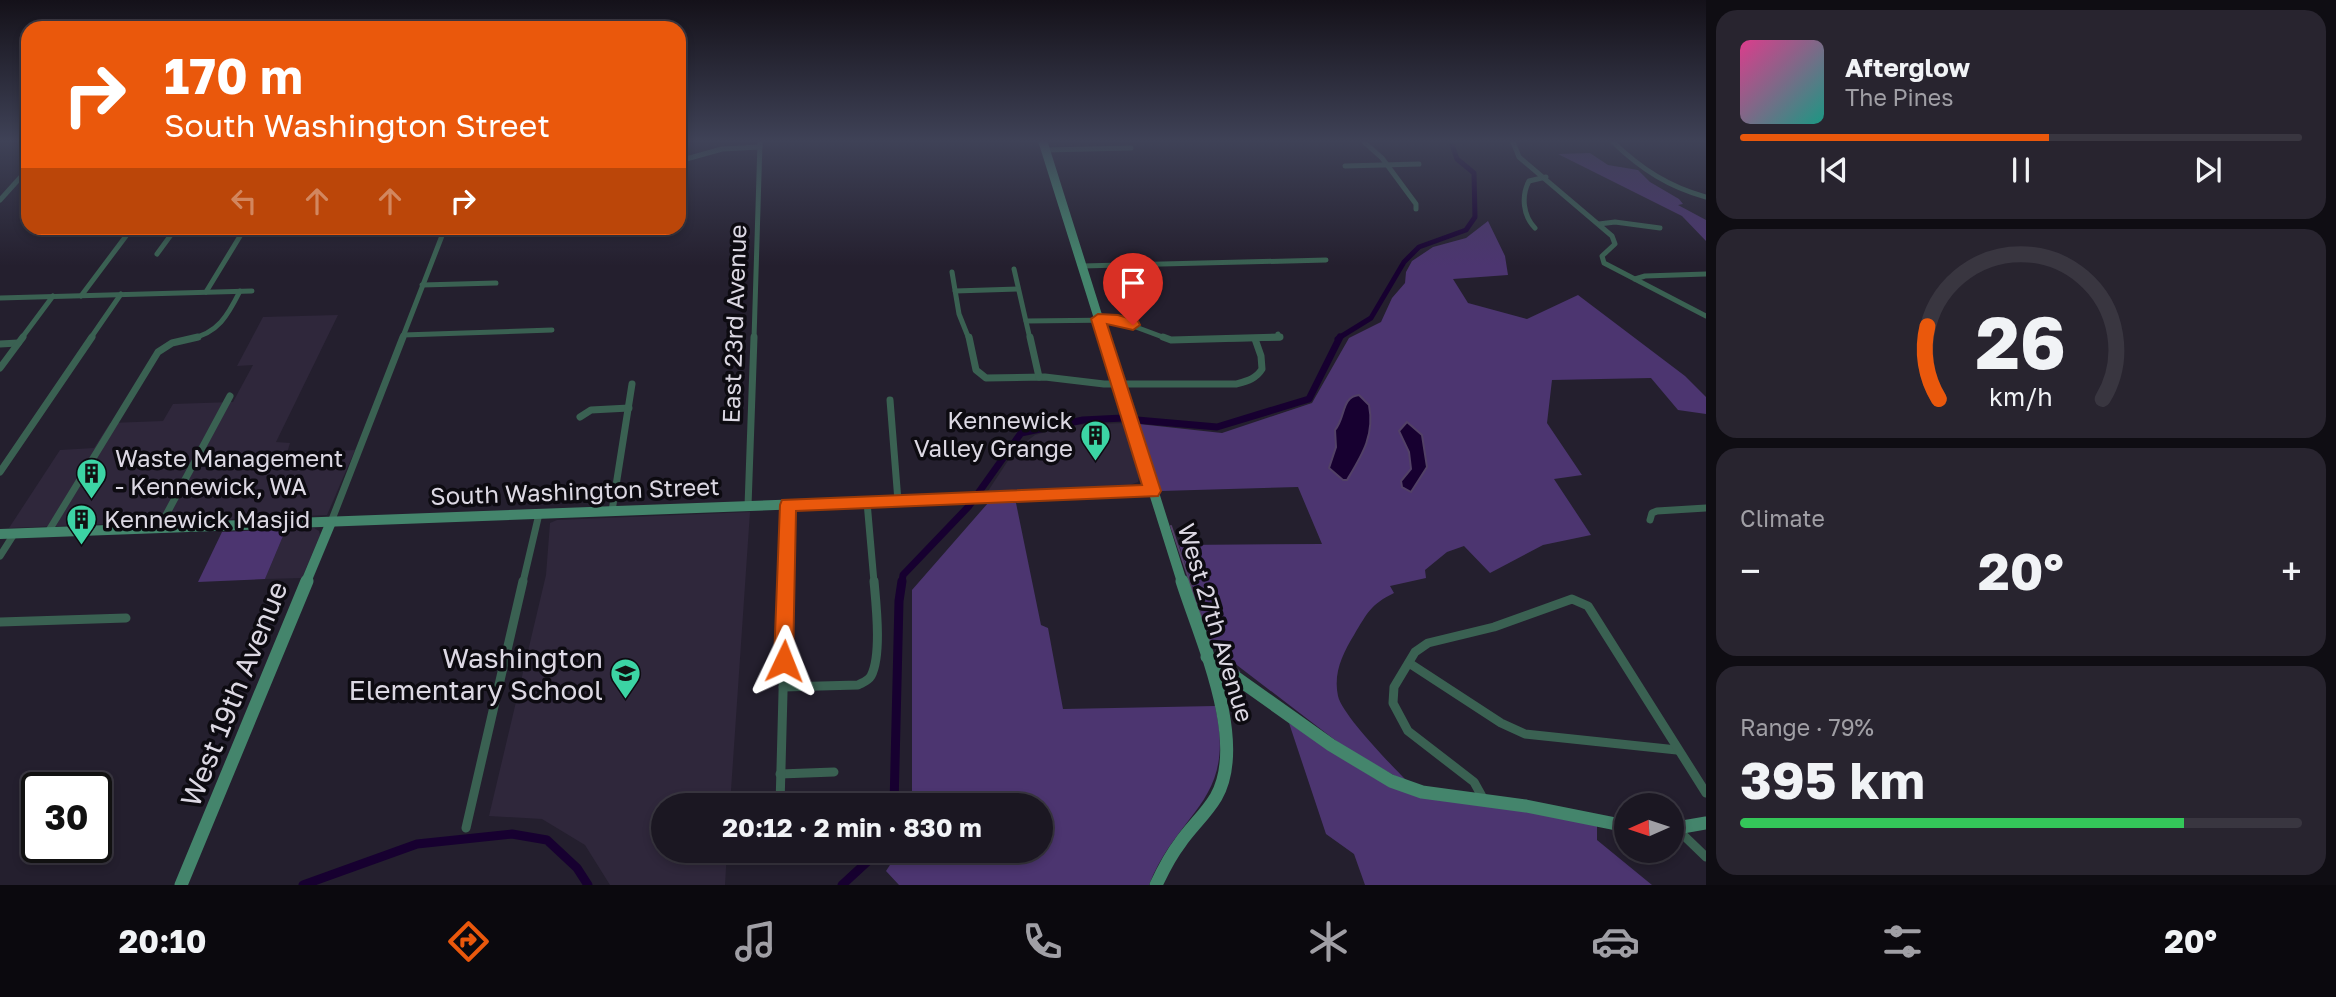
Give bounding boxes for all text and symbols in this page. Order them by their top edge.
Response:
text: 170 m [164,46,303,105]
icon: right [49,49,140,140]
text: Afterglow [1845,52,1970,83]
text: The Pines [1845,83,1953,111]
text: South Washington Street [164,106,550,144]
icon: previous [1815,151,1853,189]
icon: pause [2002,151,2040,189]
icon: next [2189,151,2227,189]
icon: left [225,182,263,220]
icon: ahead [298,182,336,220]
icon: ahead [371,182,409,220]
icon: right [444,182,482,220]
street label: East 23rd Avenue [716,224,751,424]
pin [1103,253,1163,325]
icon: arrive [1114,264,1152,302]
text: 26 [1976,299,2066,386]
text: km/h [1989,381,2053,412]
place label: Kennewick Valley Grange [914,405,1073,462]
building icon: Kennewick Valley Grange [1079,418,1113,462]
place label: Waste Management - Kennewick, WA [115,443,343,500]
building icon: Waste Management - Kennewick, WA [75,456,109,500]
street label: South Washington Street [430,471,720,510]
building icon: Kennewick Masjid [64,503,98,547]
place label: Kennewick Masjid [104,504,310,533]
text: Climate [1740,504,1825,532]
street label: West 27th Avenue [1172,520,1260,725]
text: 20° [1978,539,2064,601]
text: − [1740,548,1761,593]
text: + [2281,548,2302,593]
street label: West 19th Avenue [173,576,294,811]
position arrow [747,624,821,698]
place label: Washington Elementary School [349,641,603,706]
school or university icon: Washington Elementary School [609,657,643,701]
text: Range · 79% [1740,713,1874,741]
text: 395 km [1740,748,1925,810]
speed limit sign: 30 [21,772,112,863]
north arrow [1614,793,1684,863]
map controls [1614,793,1684,863]
text: 20:12 · 2 min · 830 m [722,812,982,843]
icon: directions [444,917,493,966]
icon: music [731,917,780,966]
icon: phone [1018,917,1067,966]
icon: climate [1304,917,1353,966]
icon: car [1591,917,1640,966]
icon: filters [1878,917,1927,966]
text: 20:10 [119,922,207,960]
text: 20° [2164,922,2217,960]

